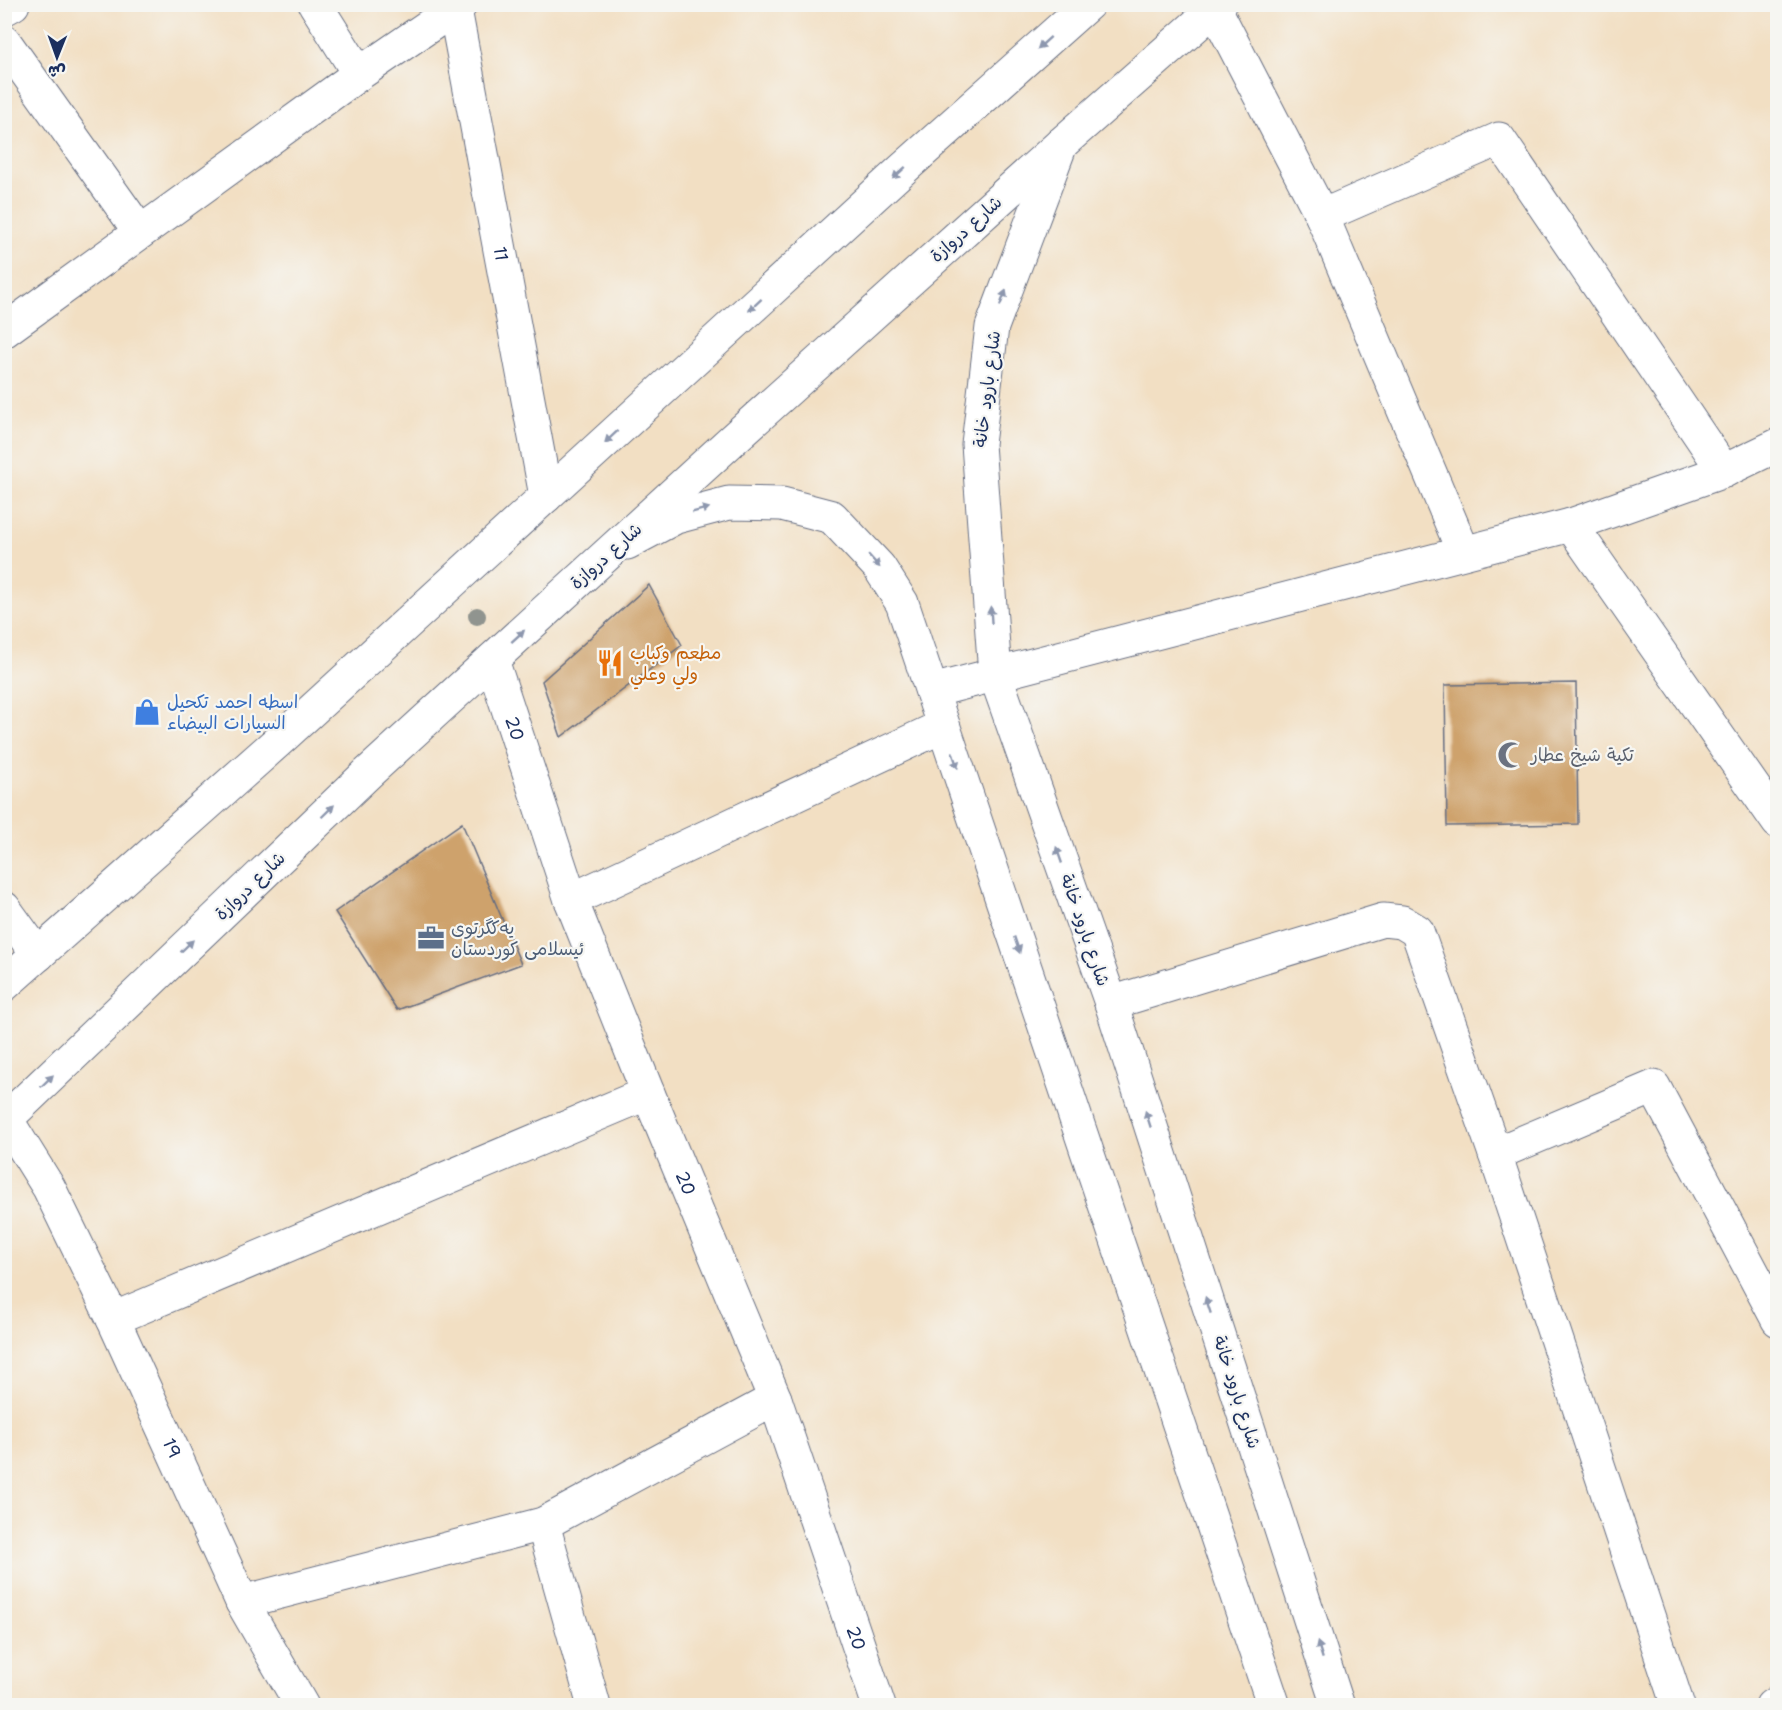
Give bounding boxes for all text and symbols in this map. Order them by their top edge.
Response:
north arrow [27,27,87,87]
one-way arrow [1037,36,1052,49]
text: ش [48,61,66,82]
one-way arrow [892,166,907,179]
street label: شارع دروازة [925,190,1007,268]
street label: 11 [488,244,514,263]
one-way arrow [999,288,1009,306]
one-way arrow [748,298,763,311]
street label: شارع بارود خانة [968,329,1006,449]
one-way arrow [604,430,619,444]
one-way arrow [692,505,710,515]
street label: شارع دروازة [565,517,647,595]
one-way arrow [867,554,881,569]
one-way arrow [986,606,995,625]
one-way arrow [510,630,525,643]
place label: مطعم وكباب ولي وعلي [630,641,721,690]
restaurant icon: مطعم وكباب ولي وعلي [595,648,625,678]
place label: اسطه احمد تكحيل السيارات البيضاء [167,690,298,735]
shop icon: اسطه احمد تكحيل السيارات البيضاء [132,697,162,727]
street label: 20 [499,713,530,744]
mosque icon: تكية شيخ عطار [1496,740,1526,770]
place label: تكية شيخ عطار [1529,743,1635,767]
one-way arrow [950,751,960,769]
one-way arrow [321,804,335,818]
street label: شارع دروازة [210,846,290,926]
one-way arrow [1053,846,1063,864]
street label: شارع بارود خانة [1055,871,1115,989]
place label: یەکگرتوی ئیسلامی کوردستان [451,916,584,961]
office icon: یەکگرتوی ئیسلامی کوردستان [416,923,446,953]
one-way arrow [1013,936,1023,954]
one-way arrow [180,939,194,953]
one-way arrow [39,1074,53,1088]
one-way arrow [1143,1110,1152,1128]
street label: 20 [670,1167,701,1199]
one-way arrow [1203,1295,1212,1313]
street label: شارع بارود خانة [1207,1332,1267,1452]
street label: 19 [157,1434,187,1462]
street label: 20 [841,1622,871,1653]
one-way arrow [1315,1641,1324,1659]

